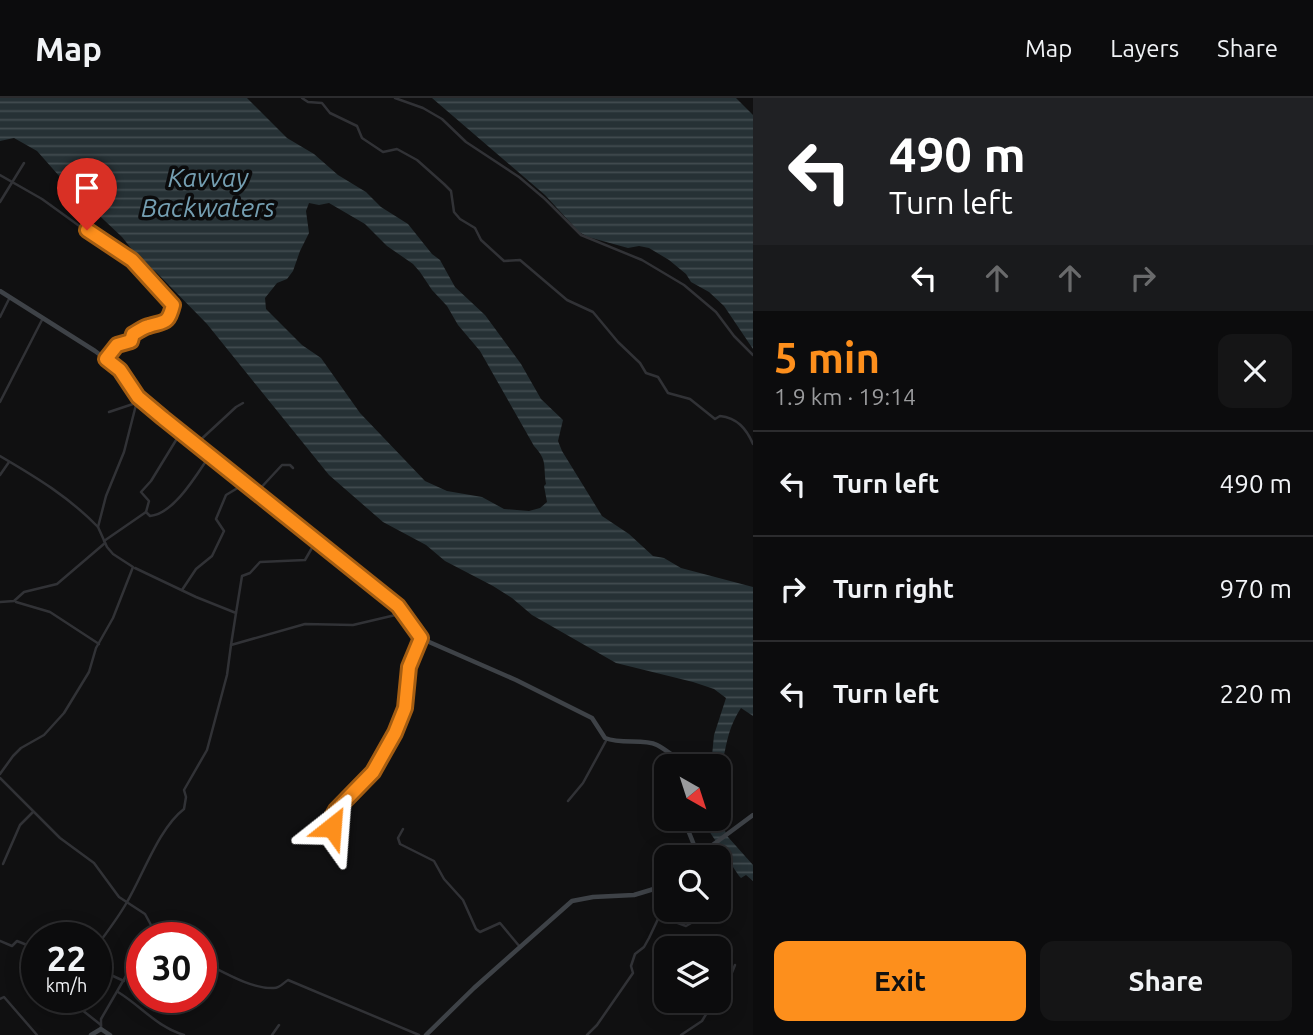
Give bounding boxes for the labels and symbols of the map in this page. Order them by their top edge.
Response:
pin [57,158,117,230]
water label: Kavvay Backwaters [141,163,275,222]
north arrow [654,754,732,831]
position arrow [295,790,369,864]
speed limit sign: 30 [126,922,217,1013]

